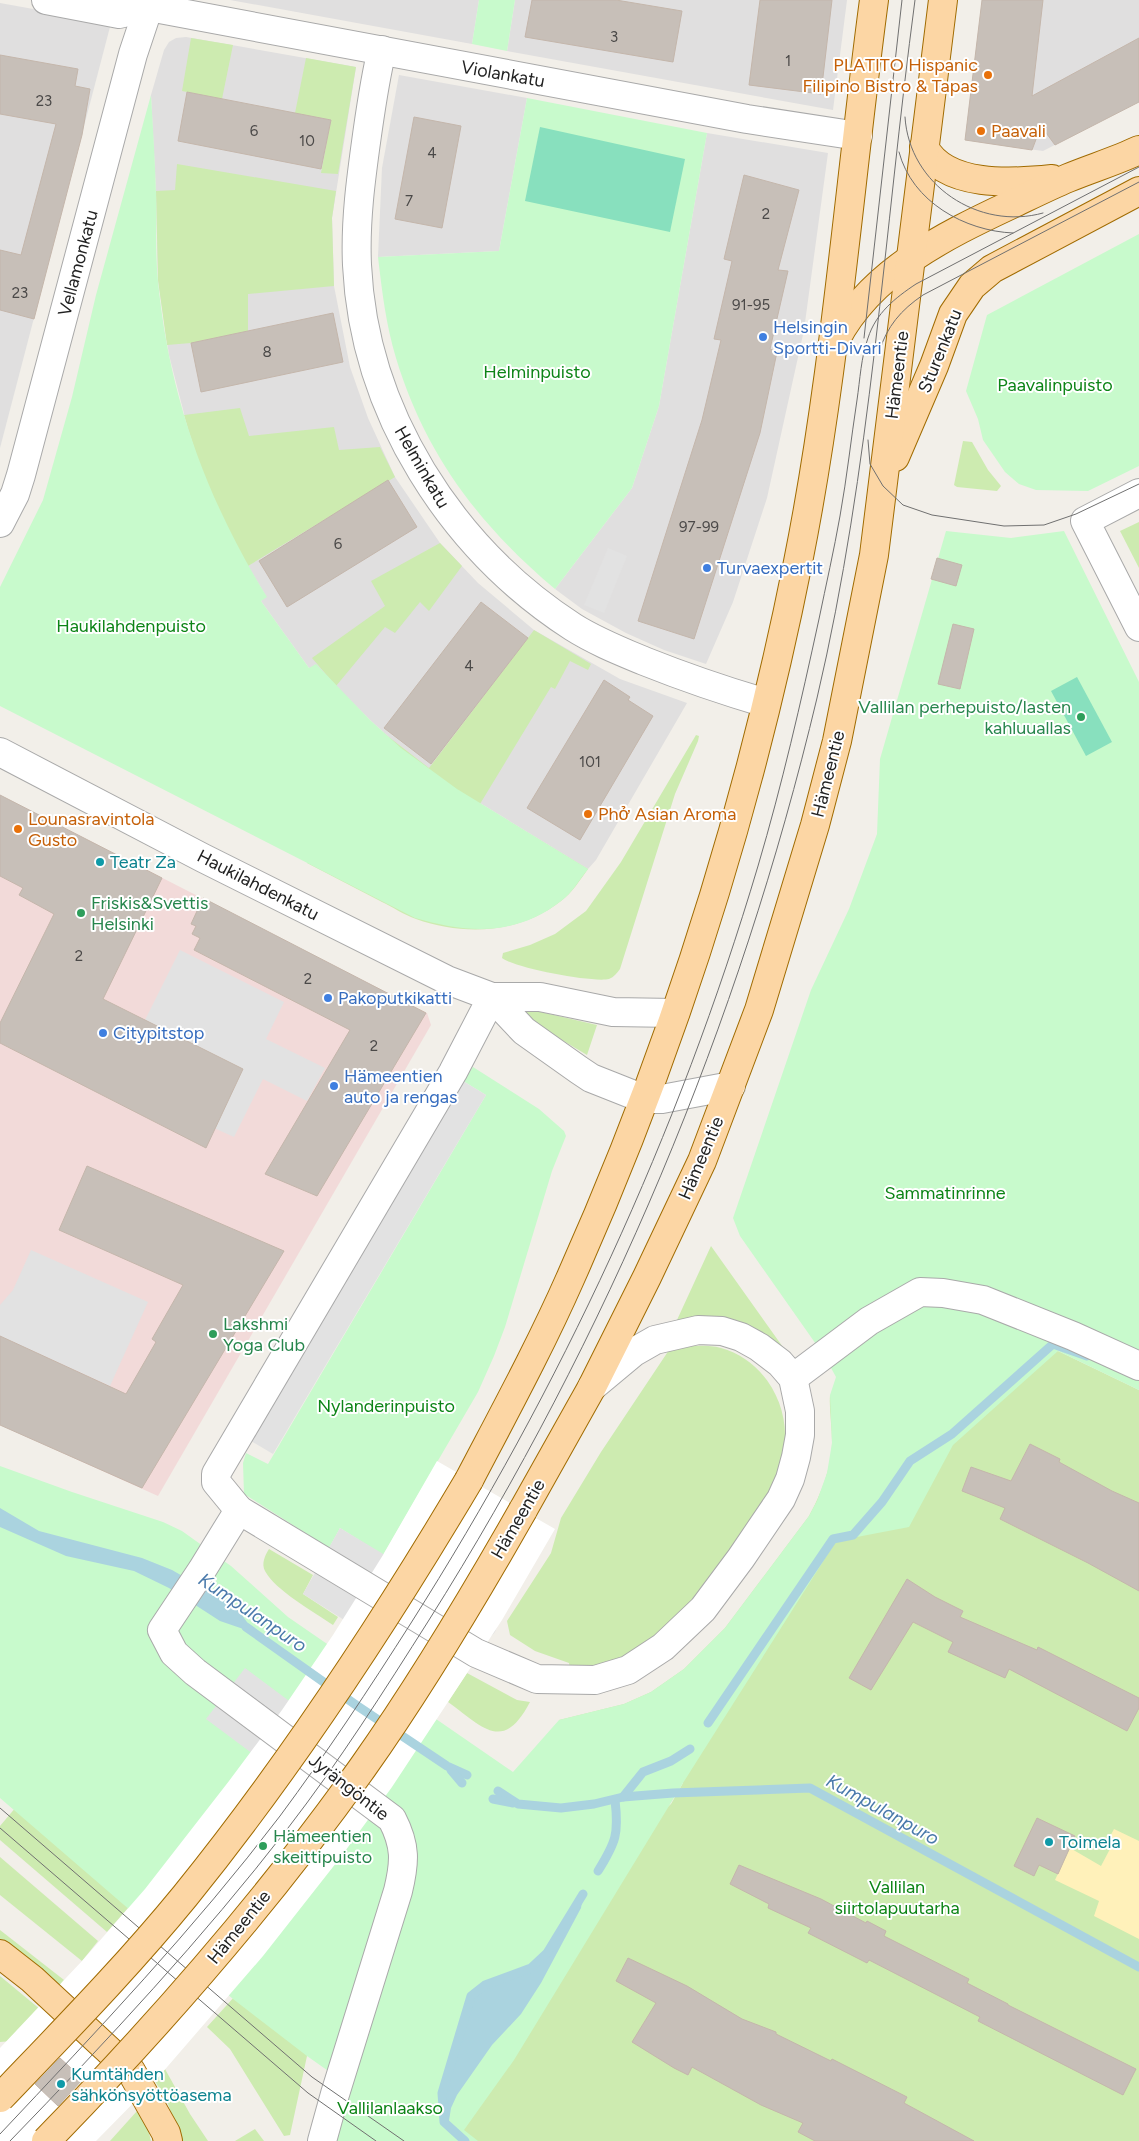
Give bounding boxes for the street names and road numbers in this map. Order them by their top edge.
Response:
street label: Violankatu [459,56,547,92]
street label: Vellamonkatu [53,207,103,319]
street label: Sturenkatu [913,306,967,396]
street label: Hämeentie [881,330,913,420]
street label: Helminkatu [390,422,454,512]
street label: Hämeentie [807,728,849,820]
street label: Haukilahdenkatu [193,845,323,925]
street label: Hämeentie [674,1113,728,1203]
street label: Hämeentie [486,1475,550,1563]
street label: Jyrängöntie [304,1749,394,1825]
street label: Hämeentie [203,1886,276,1968]

